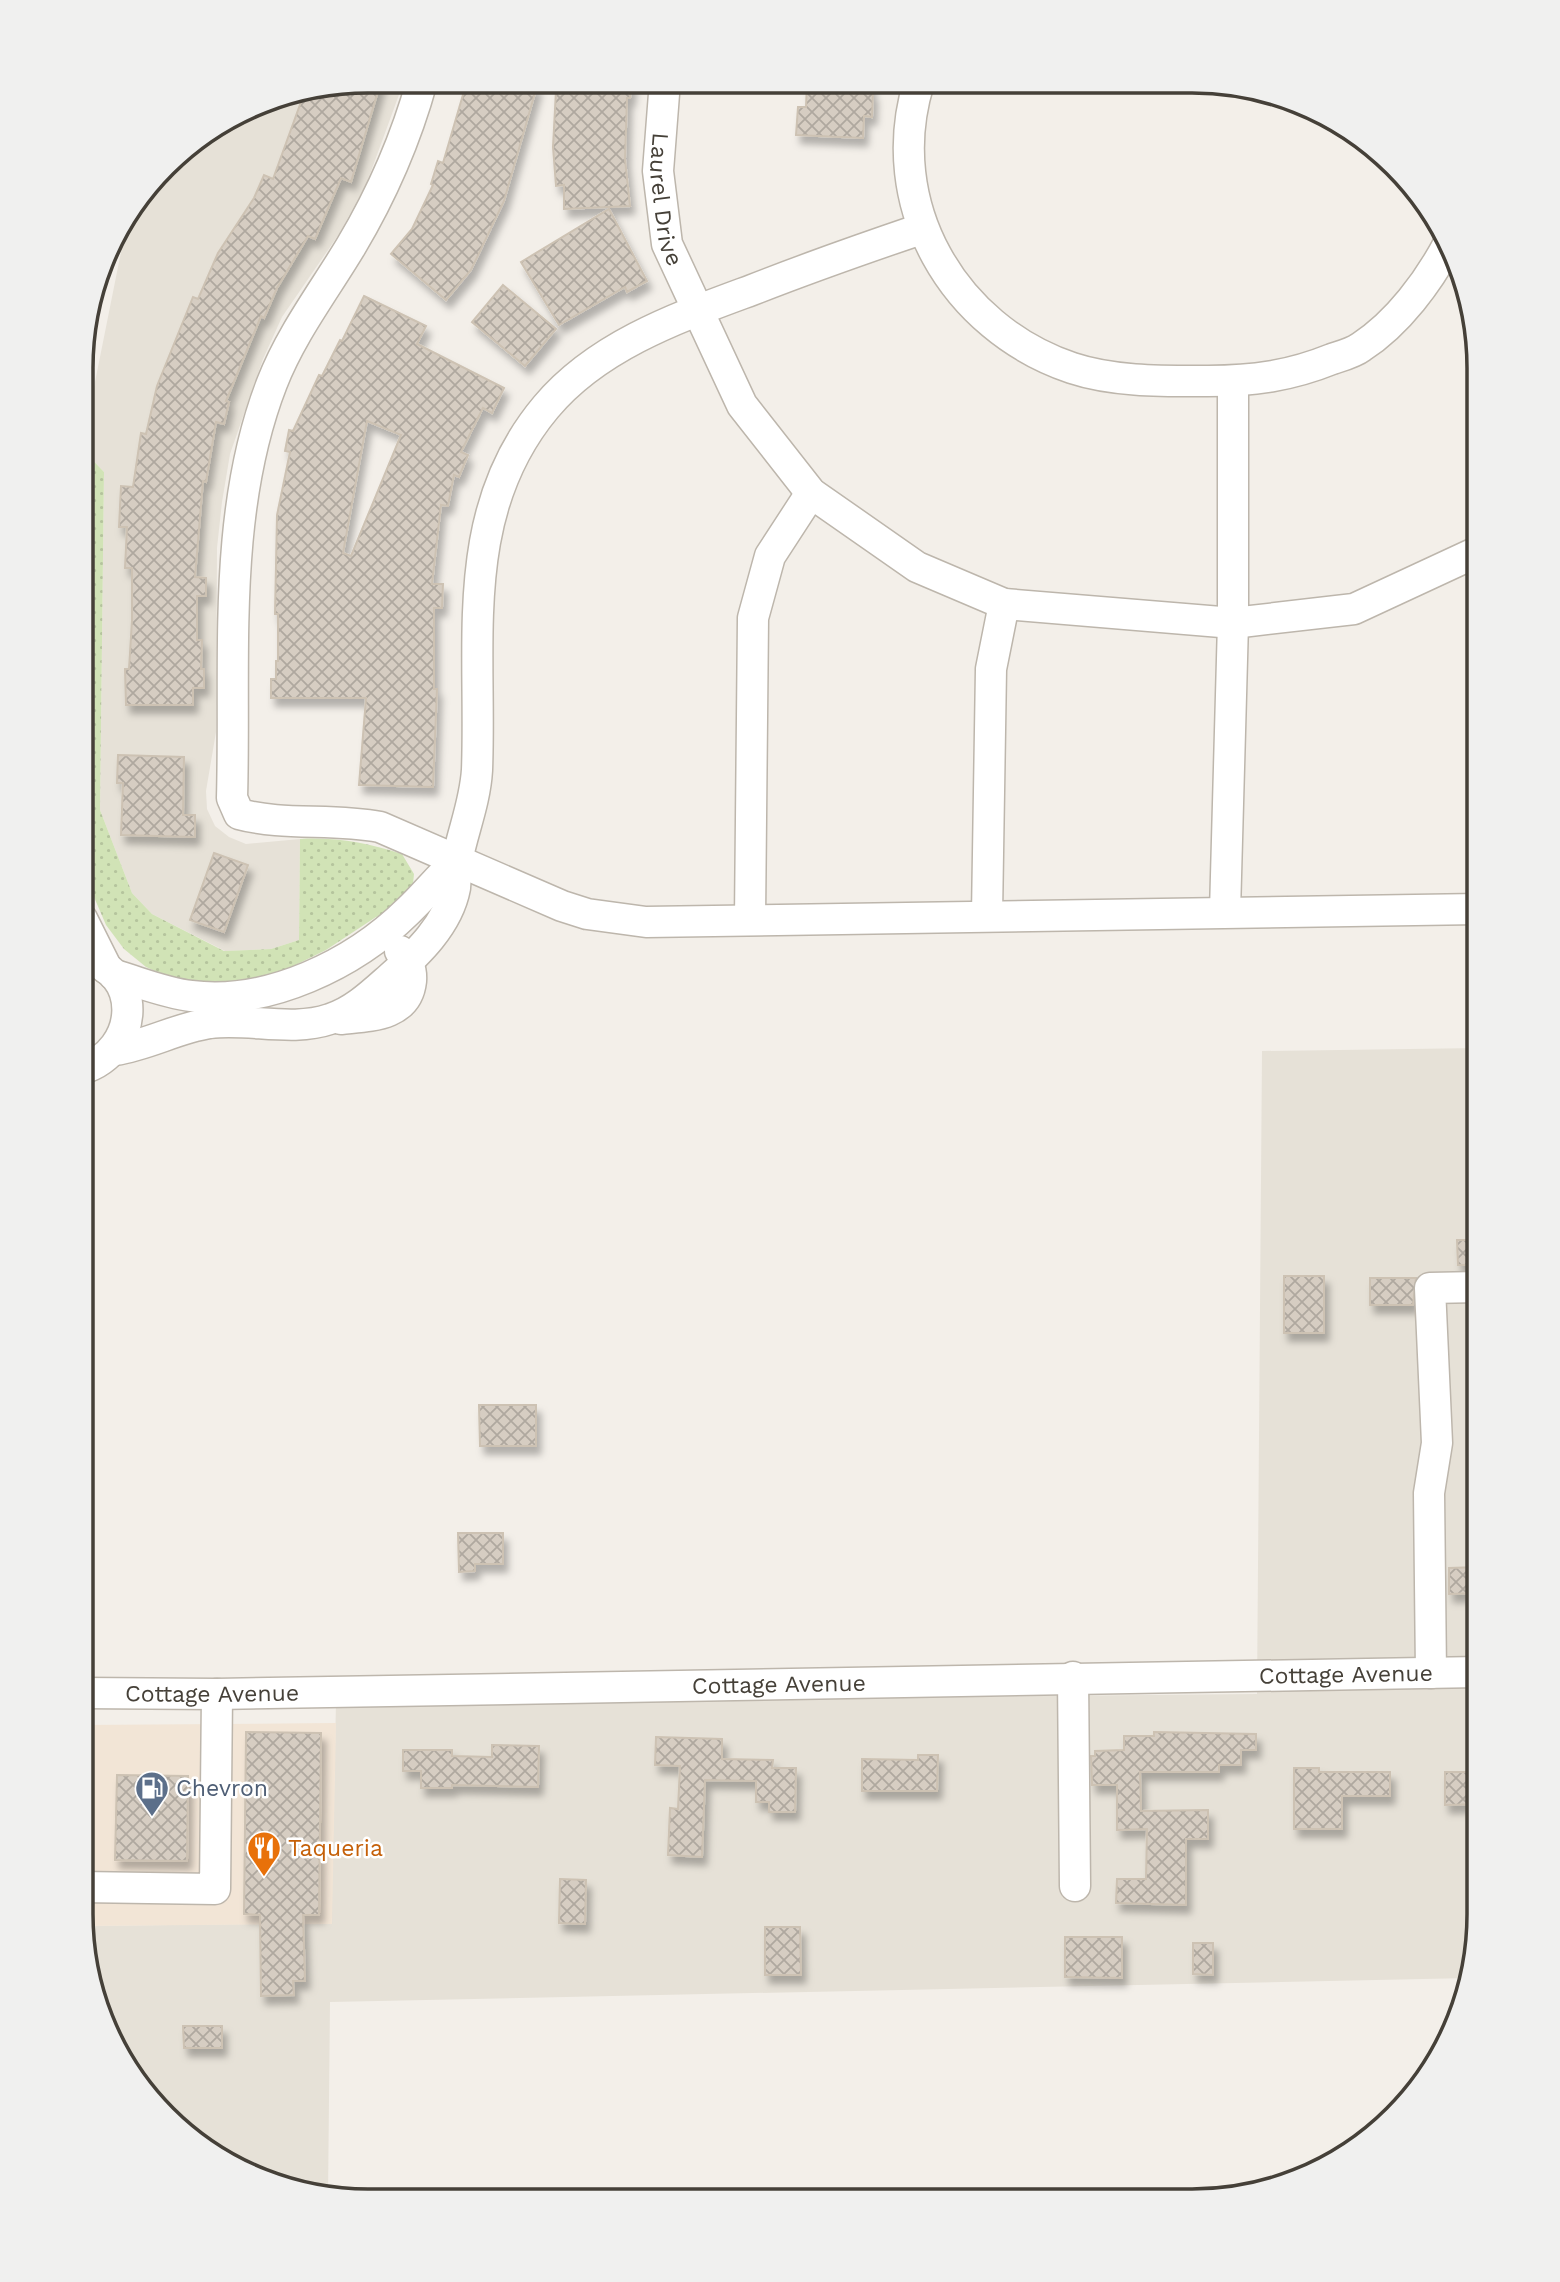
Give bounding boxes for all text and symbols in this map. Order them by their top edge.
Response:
street label: Laurel Drive [644,131,689,270]
street label: Cottage Avenue [1259,1659,1433,1689]
street label: Cottage Avenue [692,1669,866,1699]
street label: Cottage Avenue [125,1679,299,1708]
fuel station icon: Chevron [133,1769,171,1818]
place label: Chevron [176,1775,268,1802]
restaurant icon: Taqueria [245,1829,283,1878]
place label: Taqueria [288,1835,383,1862]

